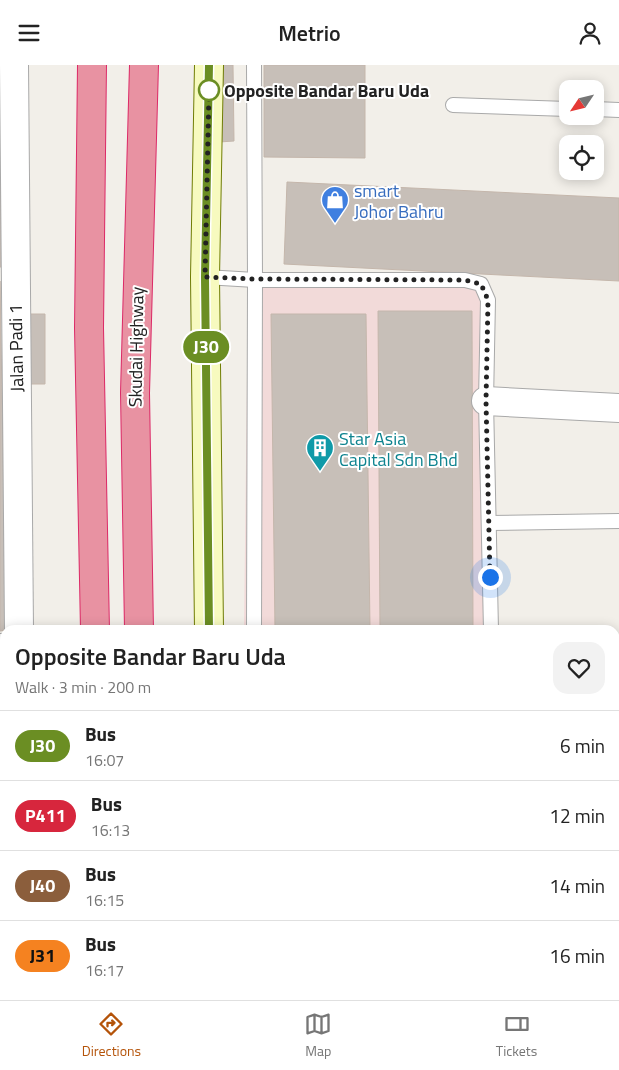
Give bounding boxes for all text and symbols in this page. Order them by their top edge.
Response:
text: Metrio [278,16,341,50]
icon: menu [15,19,43,47]
icon: person [576,19,604,47]
place label: Opposite Bandar Baru Uda [224,77,429,104]
marker: Opposite Bandar Baru Uda [198,79,220,101]
north arrow [559,80,604,125]
map controls [559,80,604,180]
button: locate [559,135,604,180]
place label: smart Johor Bahru [354,177,444,225]
shop icon: smart Johor Bahru [320,185,350,224]
street label: Skudai Highway [121,286,151,407]
street label: Jalan Padi 1 [2,304,30,392]
line badge: J30 [177,331,235,363]
text: J30 [193,333,219,360]
place label: Star Asia Capital Sdn Bhd [339,425,458,473]
building icon: Star Asia Capital Sdn Bhd [305,433,335,472]
your location [478,565,503,590]
text: Opposite Bandar Baru Uda [15,638,286,674]
button: heart [553,642,605,694]
text: Walk · 3 min · 200 m [15,675,151,699]
text: Bus [85,719,116,748]
text: 6 min [560,731,605,760]
text: J30 [30,732,55,759]
text: 16:07 [85,748,124,772]
text: Bus [91,789,122,818]
text: 12 min [549,801,605,830]
text: P411 [25,802,66,829]
text: 16:13 [91,818,130,842]
text: Bus [85,859,116,888]
text: 14 min [549,871,605,900]
text: J40 [30,872,55,899]
text: 16:15 [85,888,124,912]
text: Bus [85,929,116,958]
text: 16 min [549,941,605,970]
text: J31 [30,942,55,969]
text: 16:17 [85,958,124,982]
tab: Directions [82,1010,141,1061]
tab: Map [304,1010,332,1061]
tab: Tickets [496,1010,537,1061]

